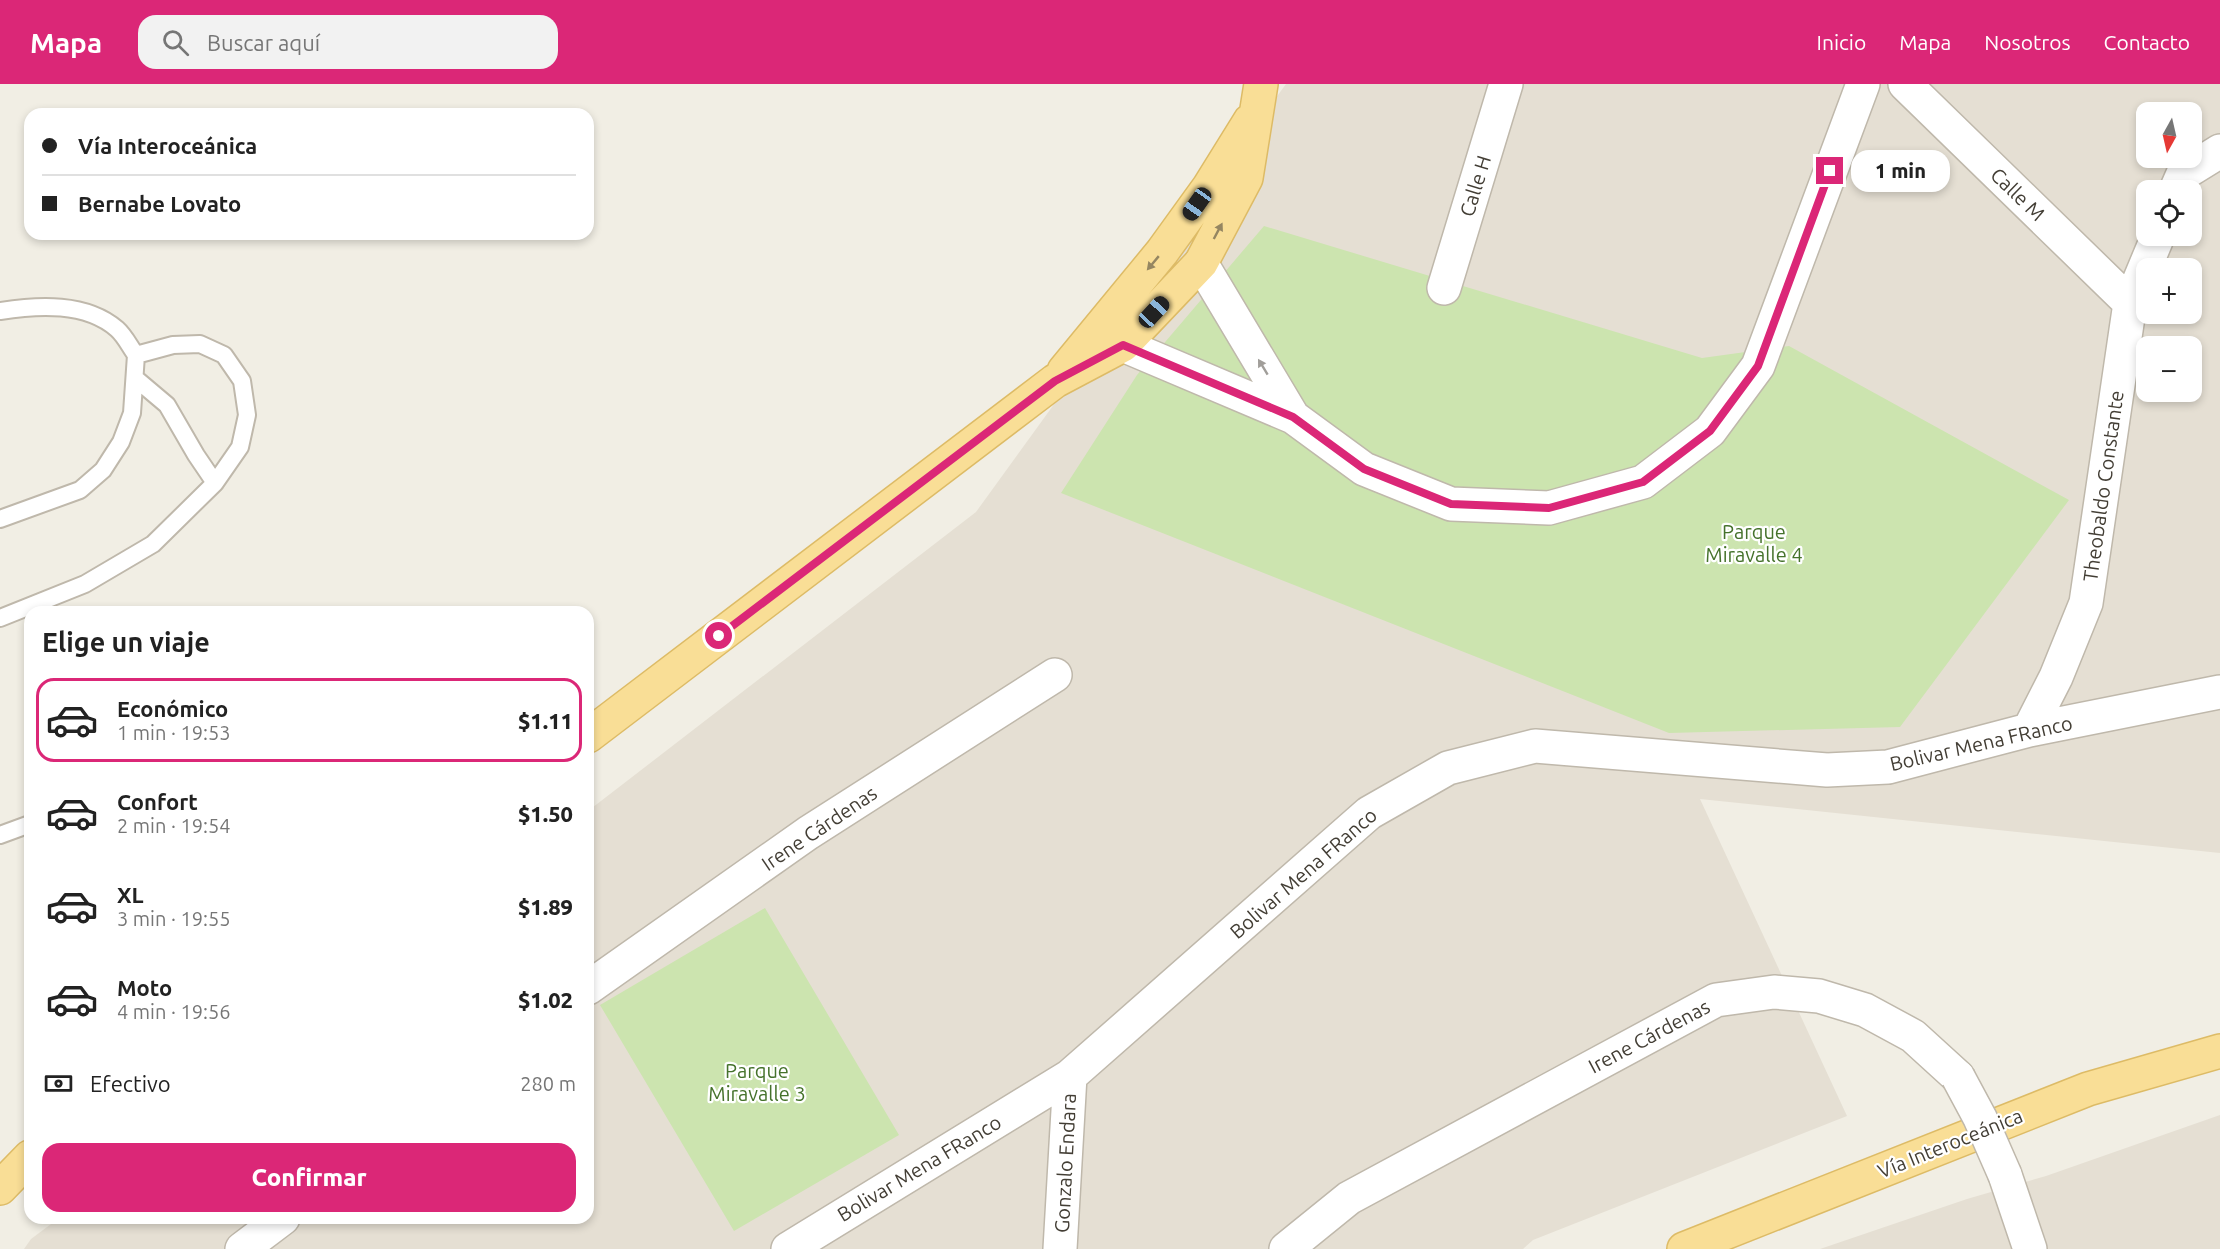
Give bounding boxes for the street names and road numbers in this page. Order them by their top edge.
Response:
street label: Calle H [1455,153,1495,219]
street label: Calle M [1986,163,2050,225]
street label: Theobaldo Constante [2078,389,2128,583]
street label: Bolivar Mena FRanco [1887,711,2075,775]
street label: Irene Cárdenas [757,781,881,875]
street label: Bolivar Mena FRanco [1225,803,1381,943]
street label: Irene Cárdenas [1584,994,1714,1078]
street label: Gonzalo Endara [1050,1093,1080,1233]
street label: Vía Interoceánica [1874,1103,2026,1183]
street label: Bolivar Mena FRanco [833,1110,1005,1226]

